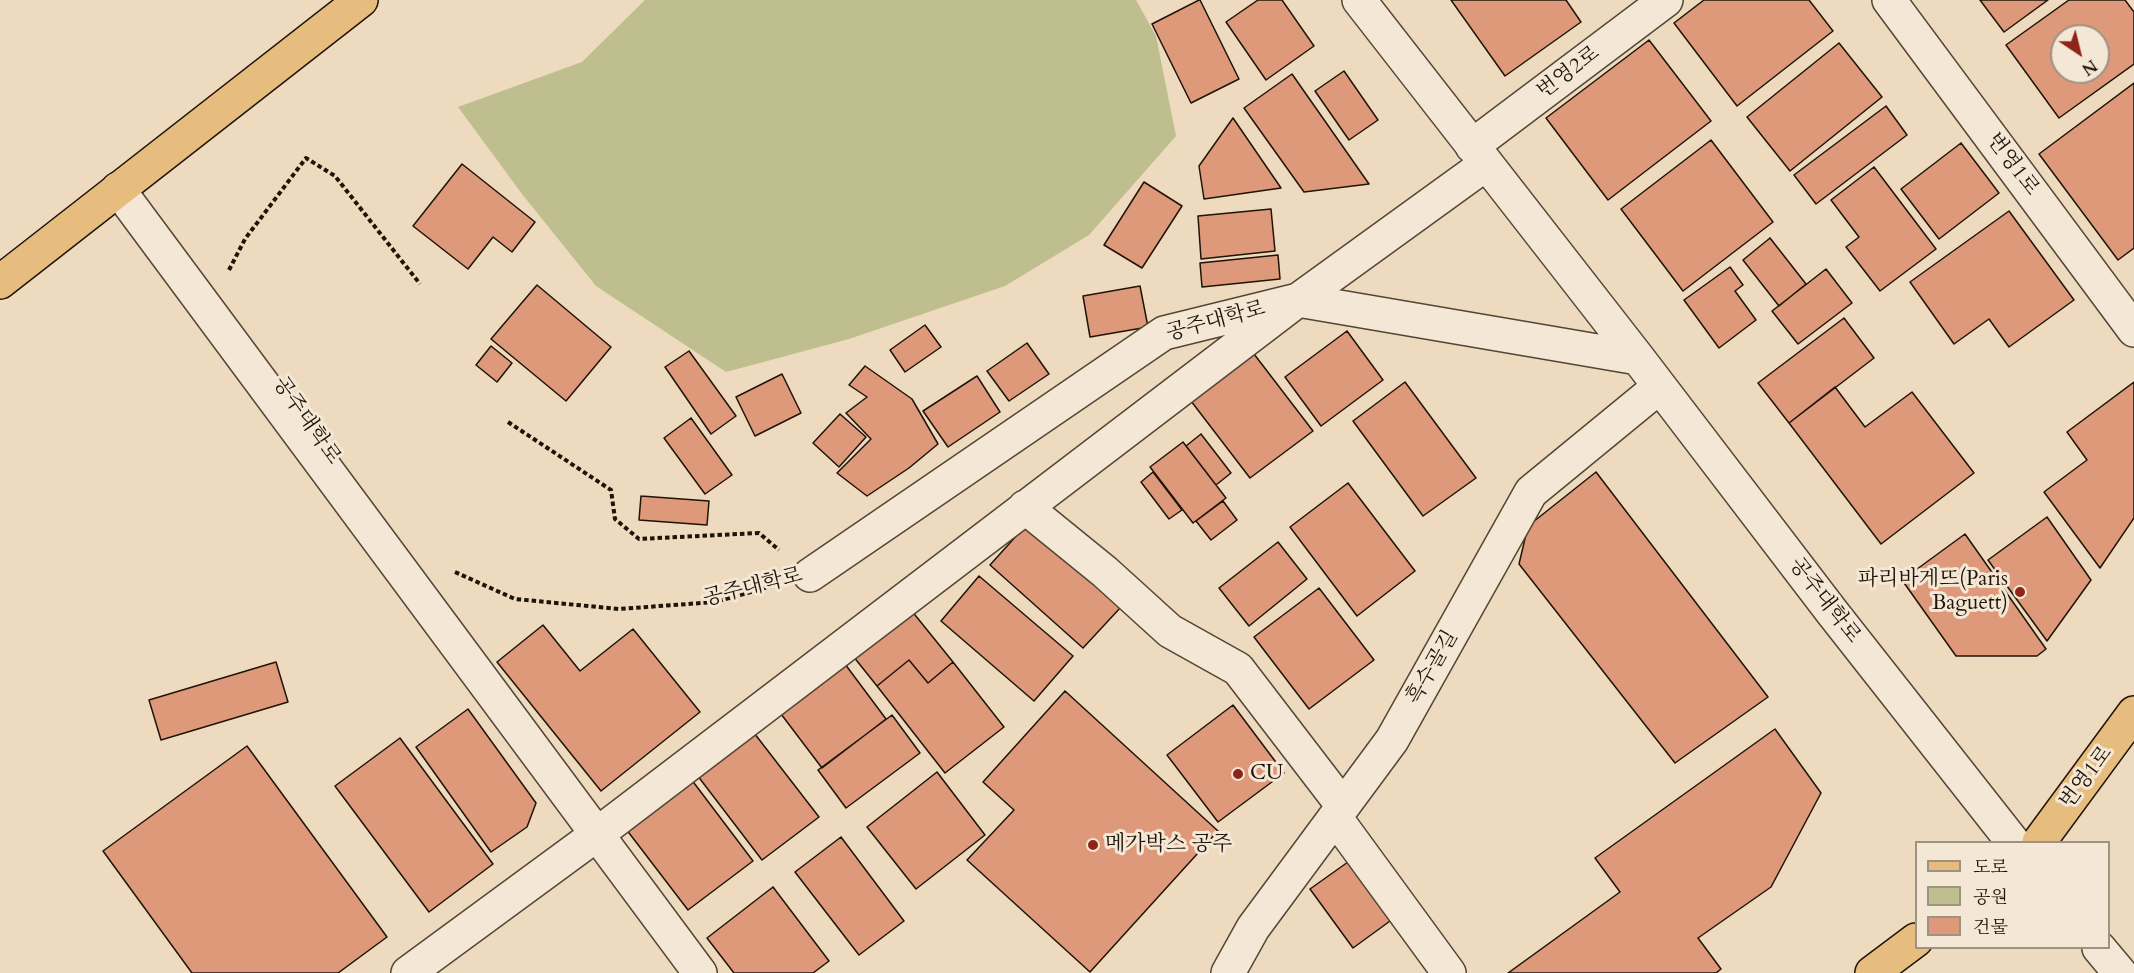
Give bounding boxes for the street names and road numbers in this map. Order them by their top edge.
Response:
street label: 번영2로 [1533,41,1605,105]
street label: 번영1로 [1980,129,2044,201]
street label: 공주대학로 [1164,297,1268,347]
street label: 공주대학로 [267,372,345,470]
street label: 공주대학로 [1783,553,1865,649]
street label: 공주대학로 [701,564,805,612]
street label: 흑수골길 [1402,627,1464,709]
street label: 번영1로 [2055,742,2119,814]

